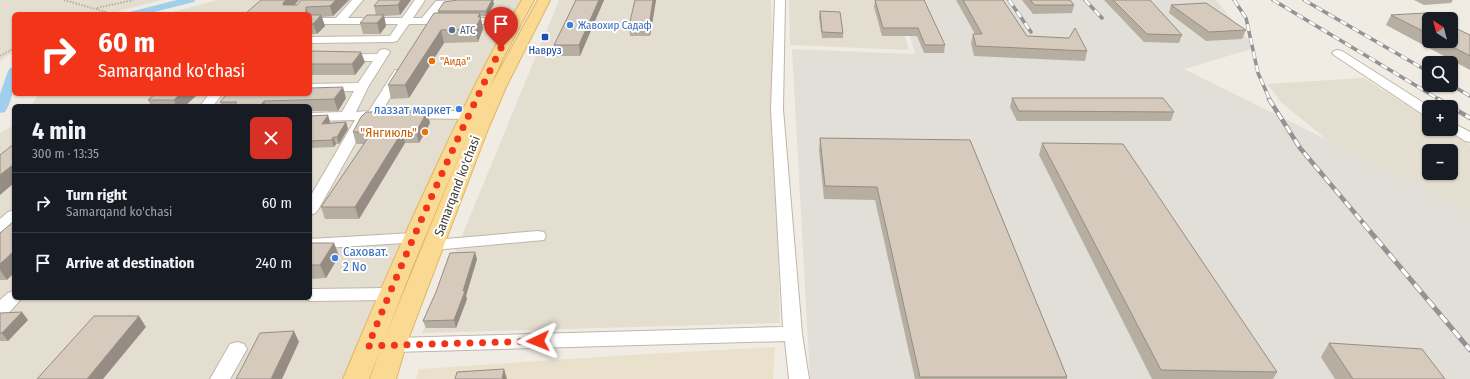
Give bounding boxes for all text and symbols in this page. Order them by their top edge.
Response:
pin [484,7.0,518,48]
north arrow [1422,12,1458,48]
map controls [1422,12,1458,180]
icon: arrive [490,13,512,35]
place label: Жавохир Садаф [578,19,652,32]
marker: Жавохир Садаф [565,20,575,30]
place label: АТС [460,24,476,37]
marker: АТС [447,25,457,35]
text: 60 m [98,26,155,59]
icon: right [32,28,84,80]
marker: Навруз [540,32,550,42]
place label: Навруз [528,44,562,57]
place label: "Аида" [440,55,471,68]
marker: "Аида" [427,56,437,66]
button: search [1422,56,1458,92]
text: Samarqand ko'chasi [98,60,245,82]
button: + [1422,100,1458,136]
place label: лаззат маркет [374,102,452,117]
marker: лаззат маркет [454,104,464,114]
text: 4 min [32,117,86,145]
button: close [250,117,292,159]
place label: "Янгиюль" [360,125,417,140]
marker: "Янгиюль" [420,127,430,137]
street label: Samarqand ko'chasi [431,134,483,238]
button: − [1422,144,1458,180]
text: 300 m · 13:35 [32,146,99,161]
text: Turn right [66,186,127,204]
icon: right [32,192,54,214]
text: 60 m [262,194,292,212]
text: Samarqand ko'chasi [66,204,172,219]
place label: Саховат. 2 No [343,244,388,274]
icon: arrive [32,252,54,274]
marker: Саховат. 2 No [330,253,340,263]
text: Arrive at destination [66,254,194,272]
text: 240 m [256,254,292,272]
position arrow [517,320,559,362]

